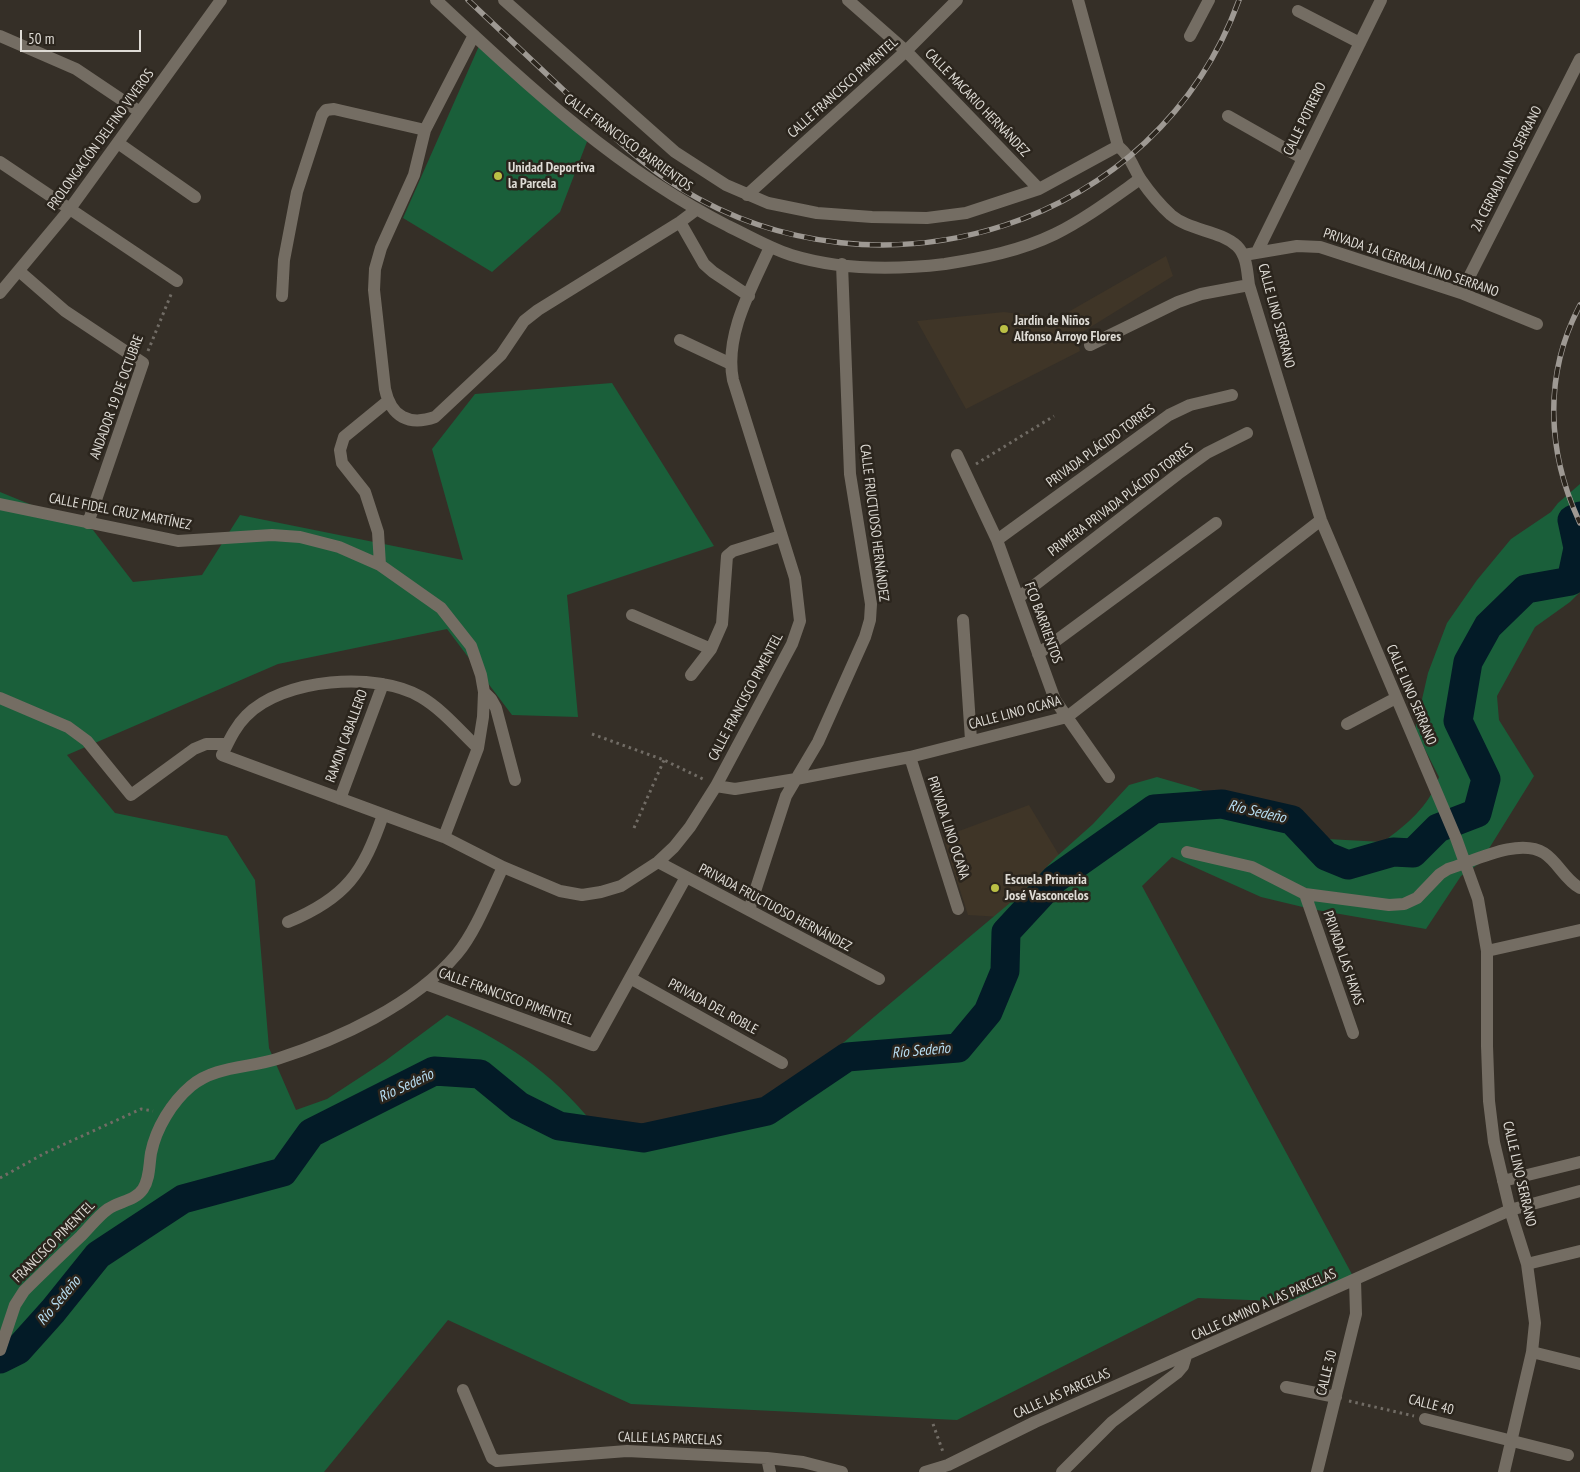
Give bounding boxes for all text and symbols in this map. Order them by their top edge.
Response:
scale bar [22,20,144,52]
text: 50 m [28,29,54,48]
street label: CALLE FRANCISCO PIMENTEL [785,34,901,142]
street label: CALLE MACARIO HERNÁNDEZ [921,46,1033,160]
street label: PROLONGACIÓN DELFINO VIVEROS [44,66,158,214]
street label: CALLE POTRERO [1280,80,1330,158]
street label: CALLE FRANCISCO BARRIENTOS [560,91,696,195]
street label: 2A CERRADA LINO SERRANO [1468,103,1546,235]
place label: Unidad Deportiva la Parcela [508,160,595,192]
marker: Unidad Deportiva la Parcela [492,170,504,182]
street label: PRIVADA 1A CERRADA LINO SERRANO [1321,225,1501,301]
street label: CALLE LINO SERRANO [1254,262,1298,370]
place label: Jardín de Niños Alfonso Arroyo Flores [1014,313,1121,346]
marker: Jardín de Niños Alfonso Arroyo Flores [998,323,1010,335]
street label: ANDADOR 19 DE OCTUBRE [87,333,147,461]
street label: PRIVADA PLÁCIDO TORRES [1043,401,1159,491]
street label: PRIMERA PRIVADA PLÁCIDO TORRES [1045,440,1197,560]
street label: CALLE FRUCTUOSO HERNÁNDEZ [856,443,892,603]
street label: CALLE FIDEL CRUZ MARTÍNEZ [47,490,193,534]
street label: FCO BARRIENTOS [1020,580,1066,666]
street label: CALLE FRANCISCO PIMENTEL [705,630,787,764]
street label: CALLE LINO SERRANO [1382,642,1440,748]
street label: RAMON CABALLERO [322,687,372,785]
street label: CALLE LINO OCAÑA [967,693,1063,733]
street label: PRIVADA LINO OCAÑA [923,774,973,882]
water label: Río Sedeño [1226,797,1288,827]
street label: PRIVADA FRUCTUOSO HERNÁNDEZ [696,861,854,955]
place label: Escuela Primaria José Vasconcelos [1005,872,1089,904]
marker: Escuela Primaria José Vasconcelos [989,882,1001,894]
street label: PRIVADA LAS HAYAS [1319,909,1367,1007]
street label: CALLE FRANCISCO PIMENTEL [436,965,576,1029]
street label: PRIVADA DEL ROBLE [665,975,761,1039]
water label: Río Sedeño [891,1039,951,1063]
water label: Río Sedeño [376,1065,436,1107]
street label: CALLE LINO SERRANO [1499,1120,1539,1228]
street label: FRANCISCO PIMENTEL [10,1198,98,1286]
street label: CALLE CAMINO A LAS PARCELAS [1189,1265,1339,1345]
water label: Río Sedeño [33,1273,85,1329]
street label: CALLE 30 [1313,1349,1341,1397]
street label: CALLE LAS PARCELAS [1011,1365,1113,1423]
street label: CALLE 40 [1407,1391,1455,1419]
street label: CALLE LAS PARCELAS [618,1429,722,1449]

